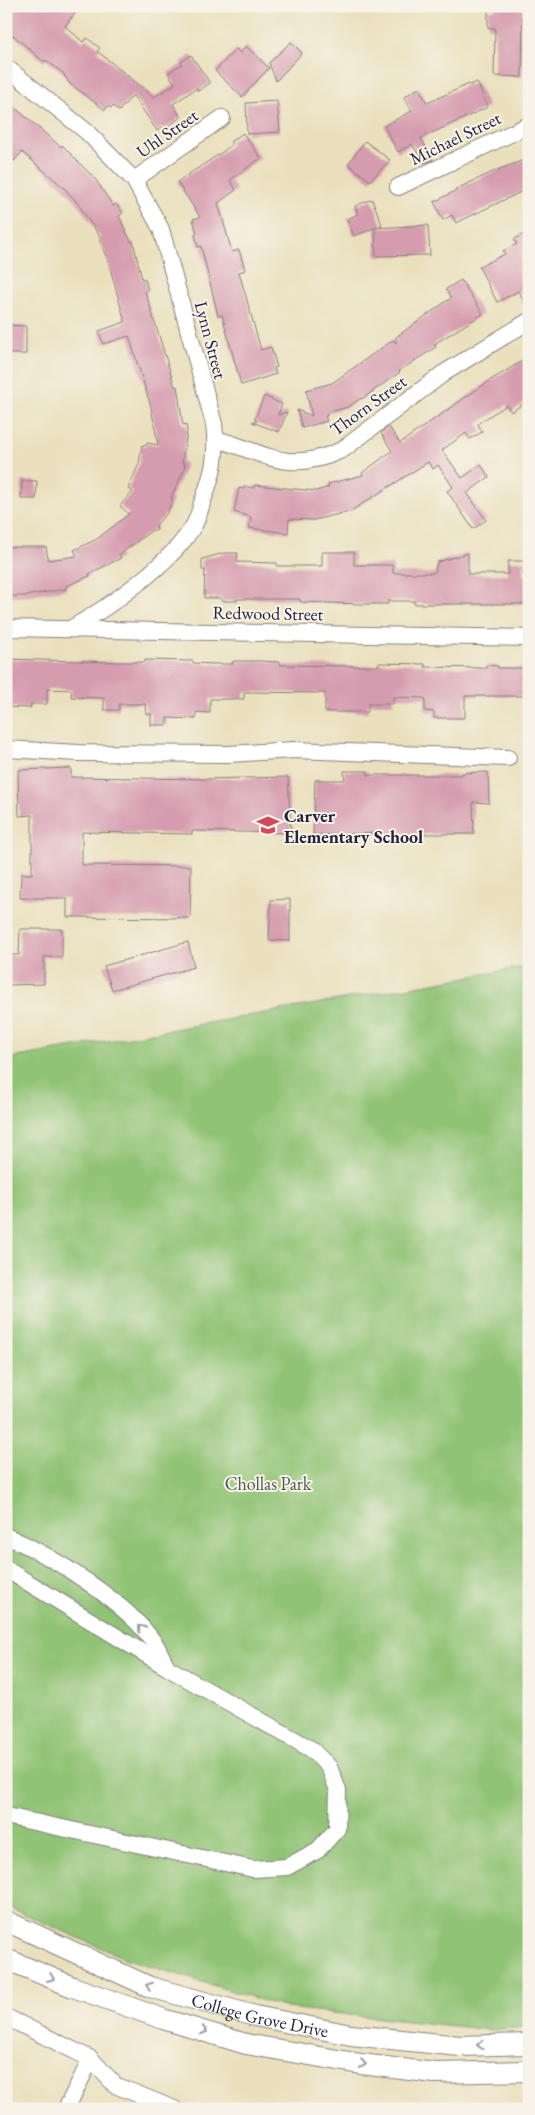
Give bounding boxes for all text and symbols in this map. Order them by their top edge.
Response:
street label: Uhl Street [132,103,203,163]
street label: Michael Street [406,106,505,170]
street label: Lynn Street [190,299,233,382]
street label: Thorn Street [325,369,411,440]
street label: Redwood Street [212,601,324,625]
place label: Carver Elementary School [284,804,423,848]
school or university icon: Carver Elementary School [255,812,281,838]
park label: Chollas Park [225,1472,312,1495]
one-way arrow [138,1624,147,1633]
one-way arrow [46,1971,55,1982]
one-way arrow [145,1982,154,1992]
street label: College Grove Drive [189,1988,330,2042]
one-way arrow [200,2026,208,2036]
one-way arrow [476,2040,484,2051]
one-way arrow [360,2058,368,2069]

